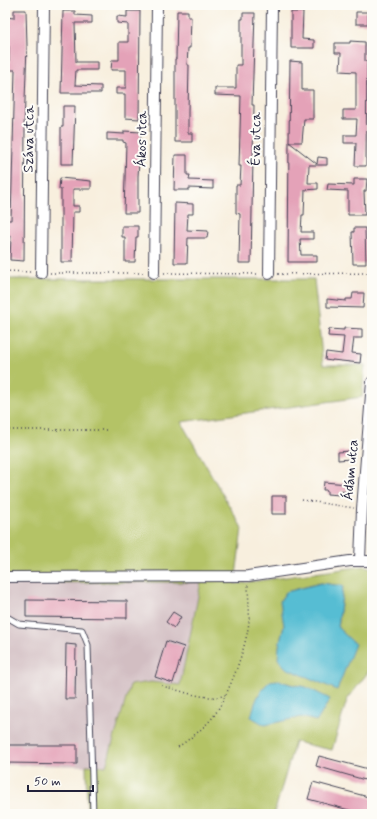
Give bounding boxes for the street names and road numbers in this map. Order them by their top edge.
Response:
street label: Száva utca [19,105,39,173]
street label: Ákos utca [133,110,152,167]
street label: Éva utca [247,111,265,166]
street label: Ádám utca [339,439,363,501]

